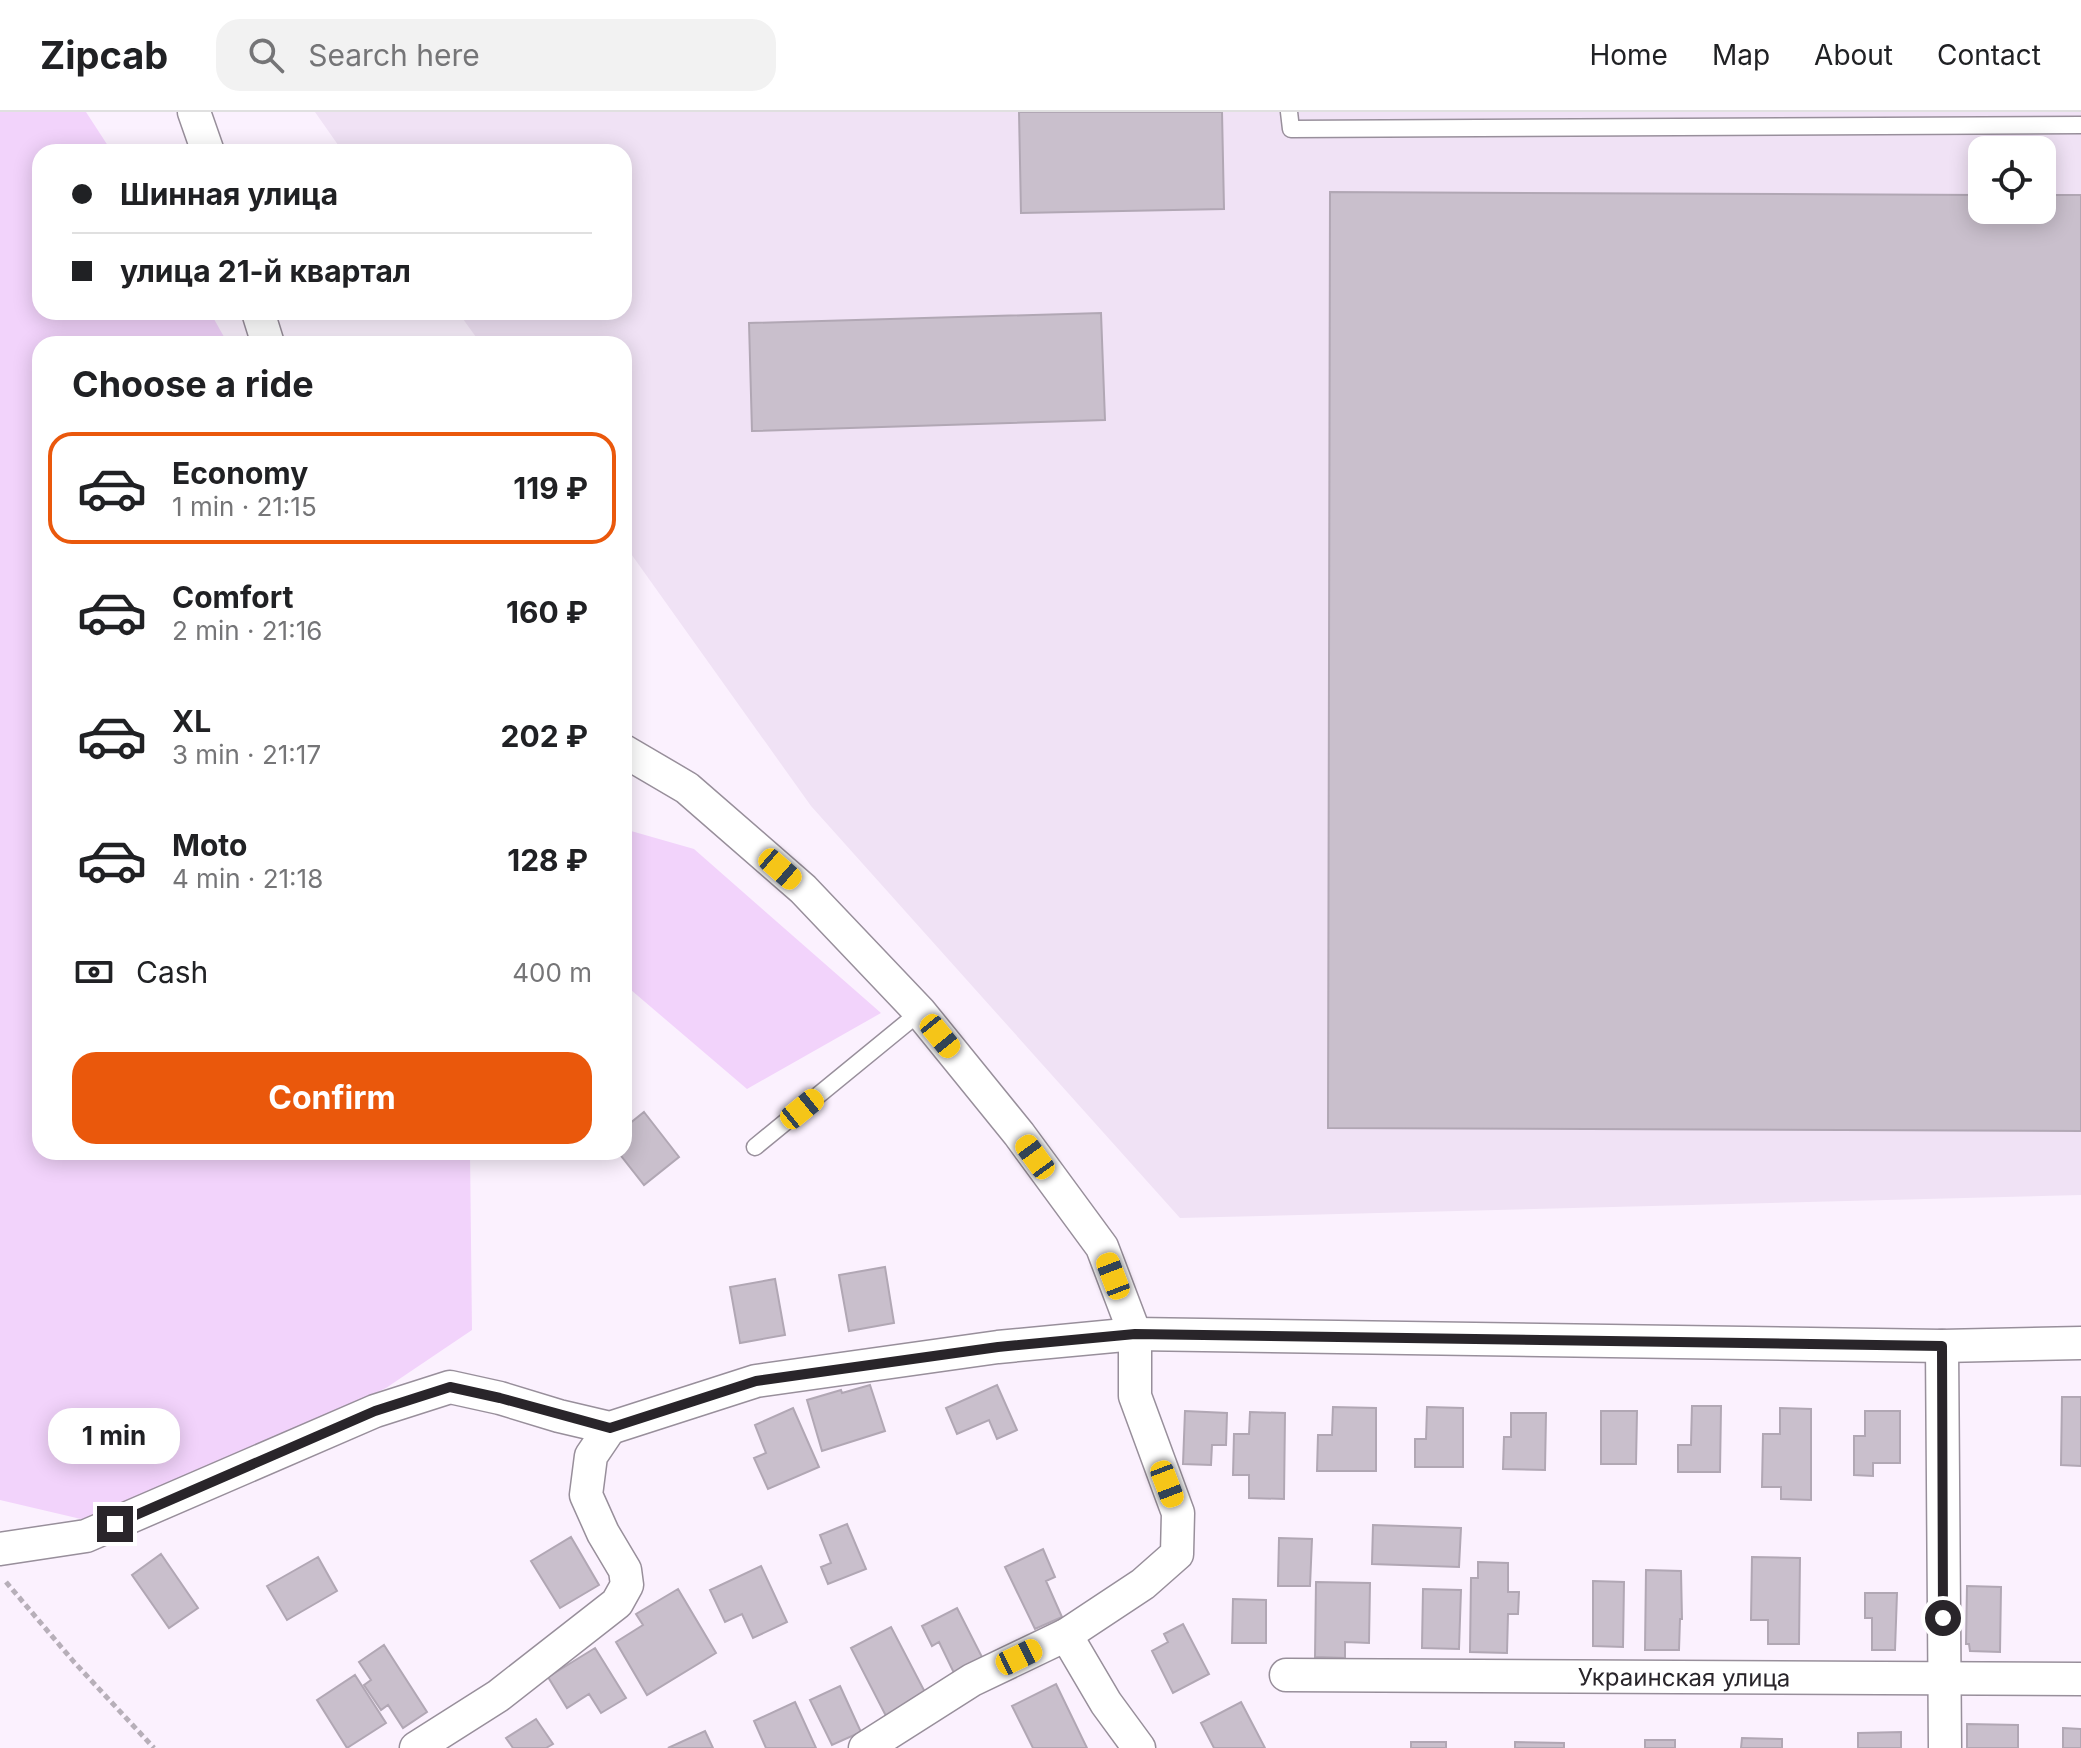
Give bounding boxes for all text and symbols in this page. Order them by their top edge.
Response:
search box [216,19,776,91]
text: Zipcab [40,32,168,78]
icon: search [244,33,288,77]
text: Search here [308,37,480,73]
text: Home [1589,38,1668,72]
text: Map [1712,38,1770,72]
text: About [1814,38,1893,72]
text: Contact [1937,38,2041,72]
map controls [1968,136,2056,224]
button: locate [1968,136,2056,224]
text: Шинная улица [120,176,338,212]
text: улица 21-й квартал [120,253,411,289]
text: Choose a ride [72,362,314,406]
icon: car [76,452,148,524]
text: Economy [172,455,308,491]
text: 119 ₽ [513,470,588,506]
text: 1 min · 21:15 [172,491,317,522]
icon: car [76,576,148,648]
text: Comfort [172,579,293,615]
text: 160 ₽ [506,594,588,630]
text: 2 min · 21:16 [172,615,322,646]
icon: car [76,700,148,772]
text: XL [172,703,211,739]
text: 202 ₽ [501,718,588,754]
text: 3 min · 21:17 [172,739,321,770]
icon: car [76,824,148,896]
text: Moto [172,827,247,863]
text: 128 ₽ [507,842,588,878]
car [754,844,806,894]
text: 4 min · 21:18 [172,863,323,894]
icon: cash [72,950,116,994]
text: Cash [136,954,208,990]
text: 400 m [512,957,592,988]
car [916,1010,964,1062]
button: Confirm [72,1052,592,1144]
car [776,1085,828,1133]
car [1011,1131,1059,1183]
car [1093,1249,1133,1303]
callout: 1 min [49,1408,181,1464]
text: 1 min [82,1420,146,1451]
car [1147,1457,1187,1511]
route end [97,1506,133,1542]
route start [1925,1600,1961,1636]
car [992,1636,1046,1678]
street label: Украинская улица [1578,1662,1790,1692]

